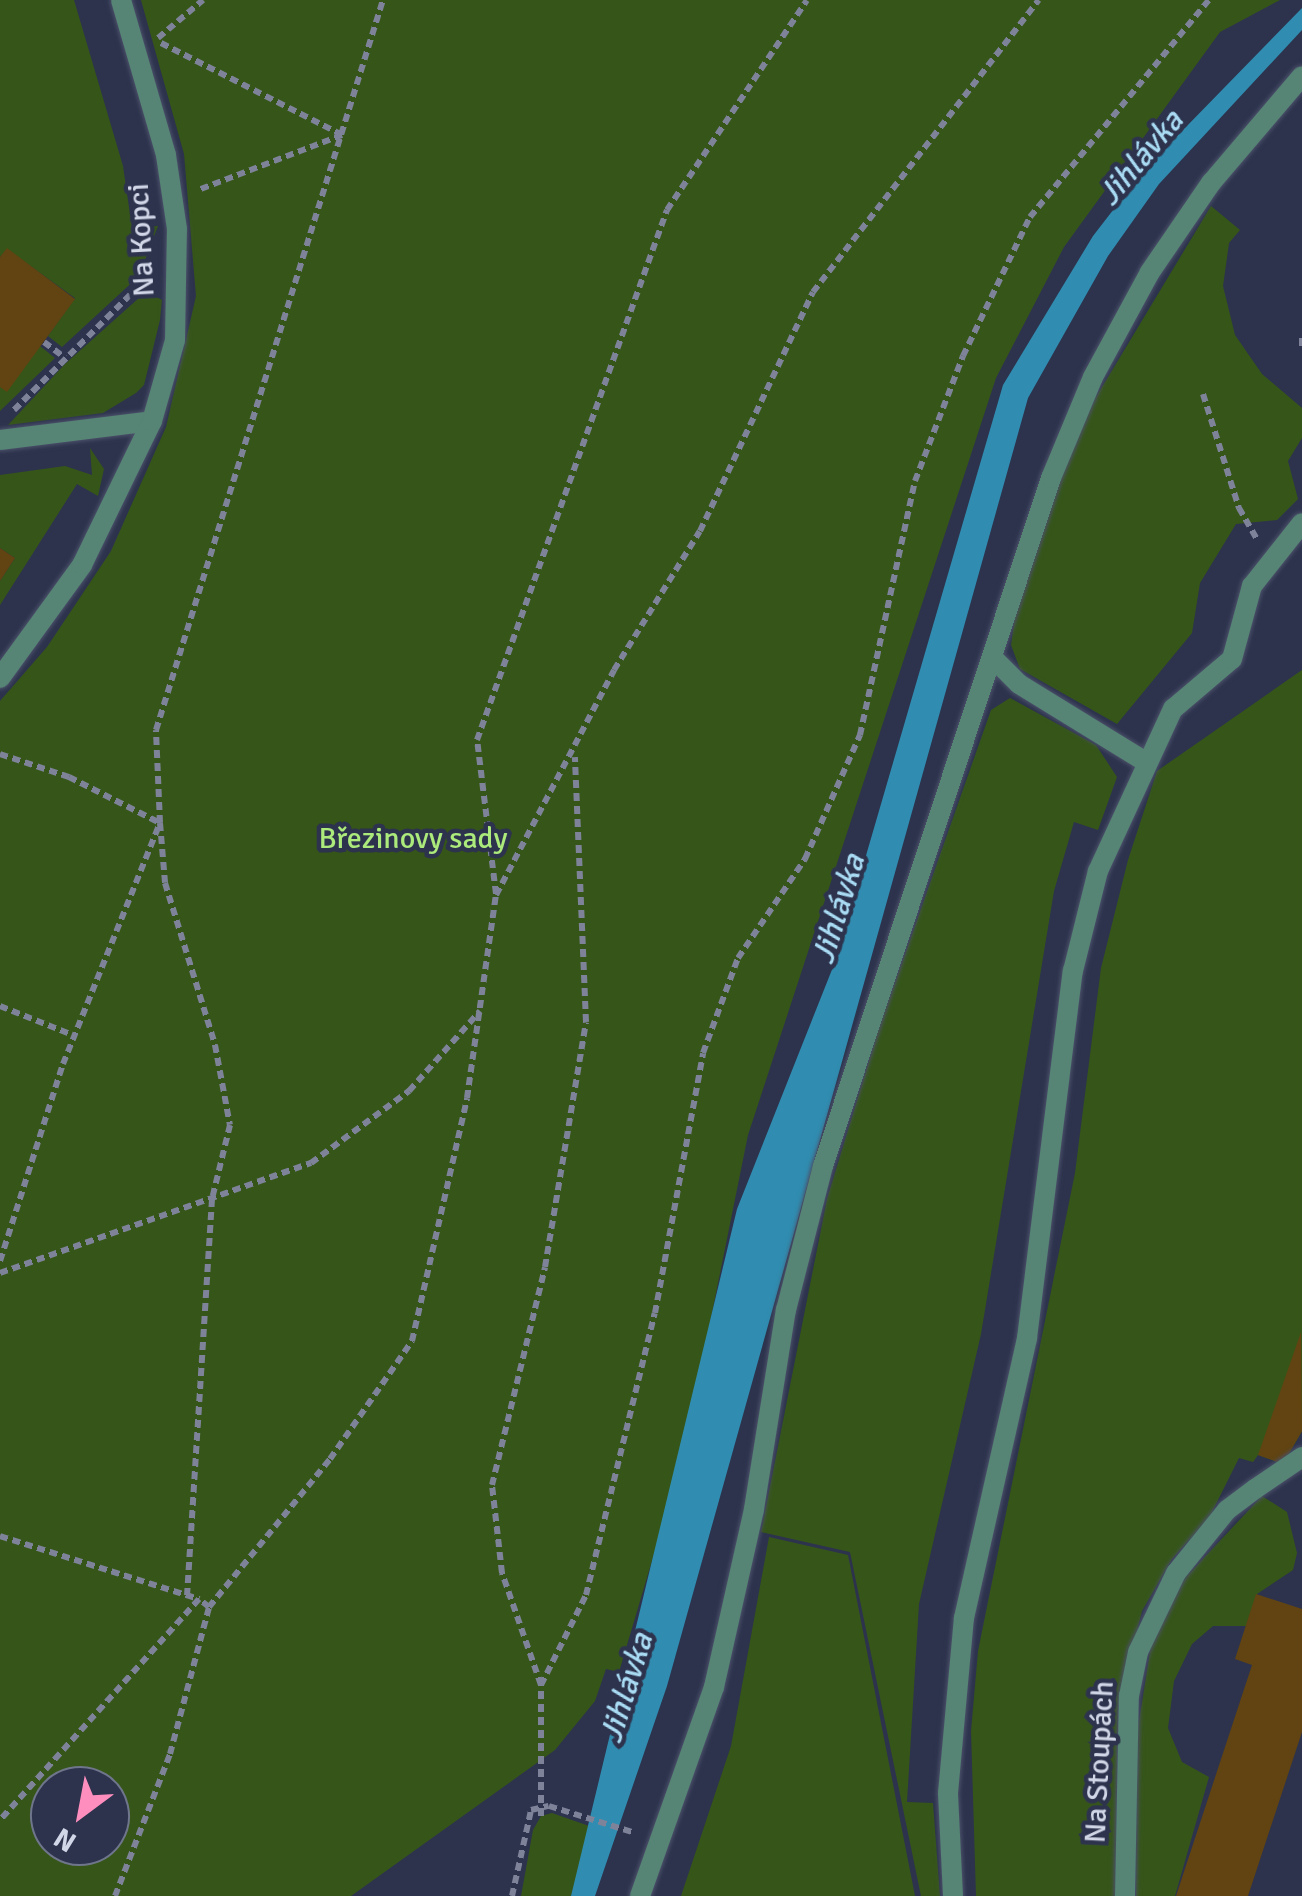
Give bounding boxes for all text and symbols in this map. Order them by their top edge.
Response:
water label: Jihlávka [1090,103,1192,213]
street label: Na Kopci [121,182,163,298]
park label: Březinovy sady [319,821,507,857]
water label: Jihlávka [804,850,874,968]
water label: Jihlávka [592,1629,662,1747]
street label: Na Stoupách [1078,1680,1122,1844]
north arrow [30,1766,130,1866]
text: N [48,1820,82,1859]

